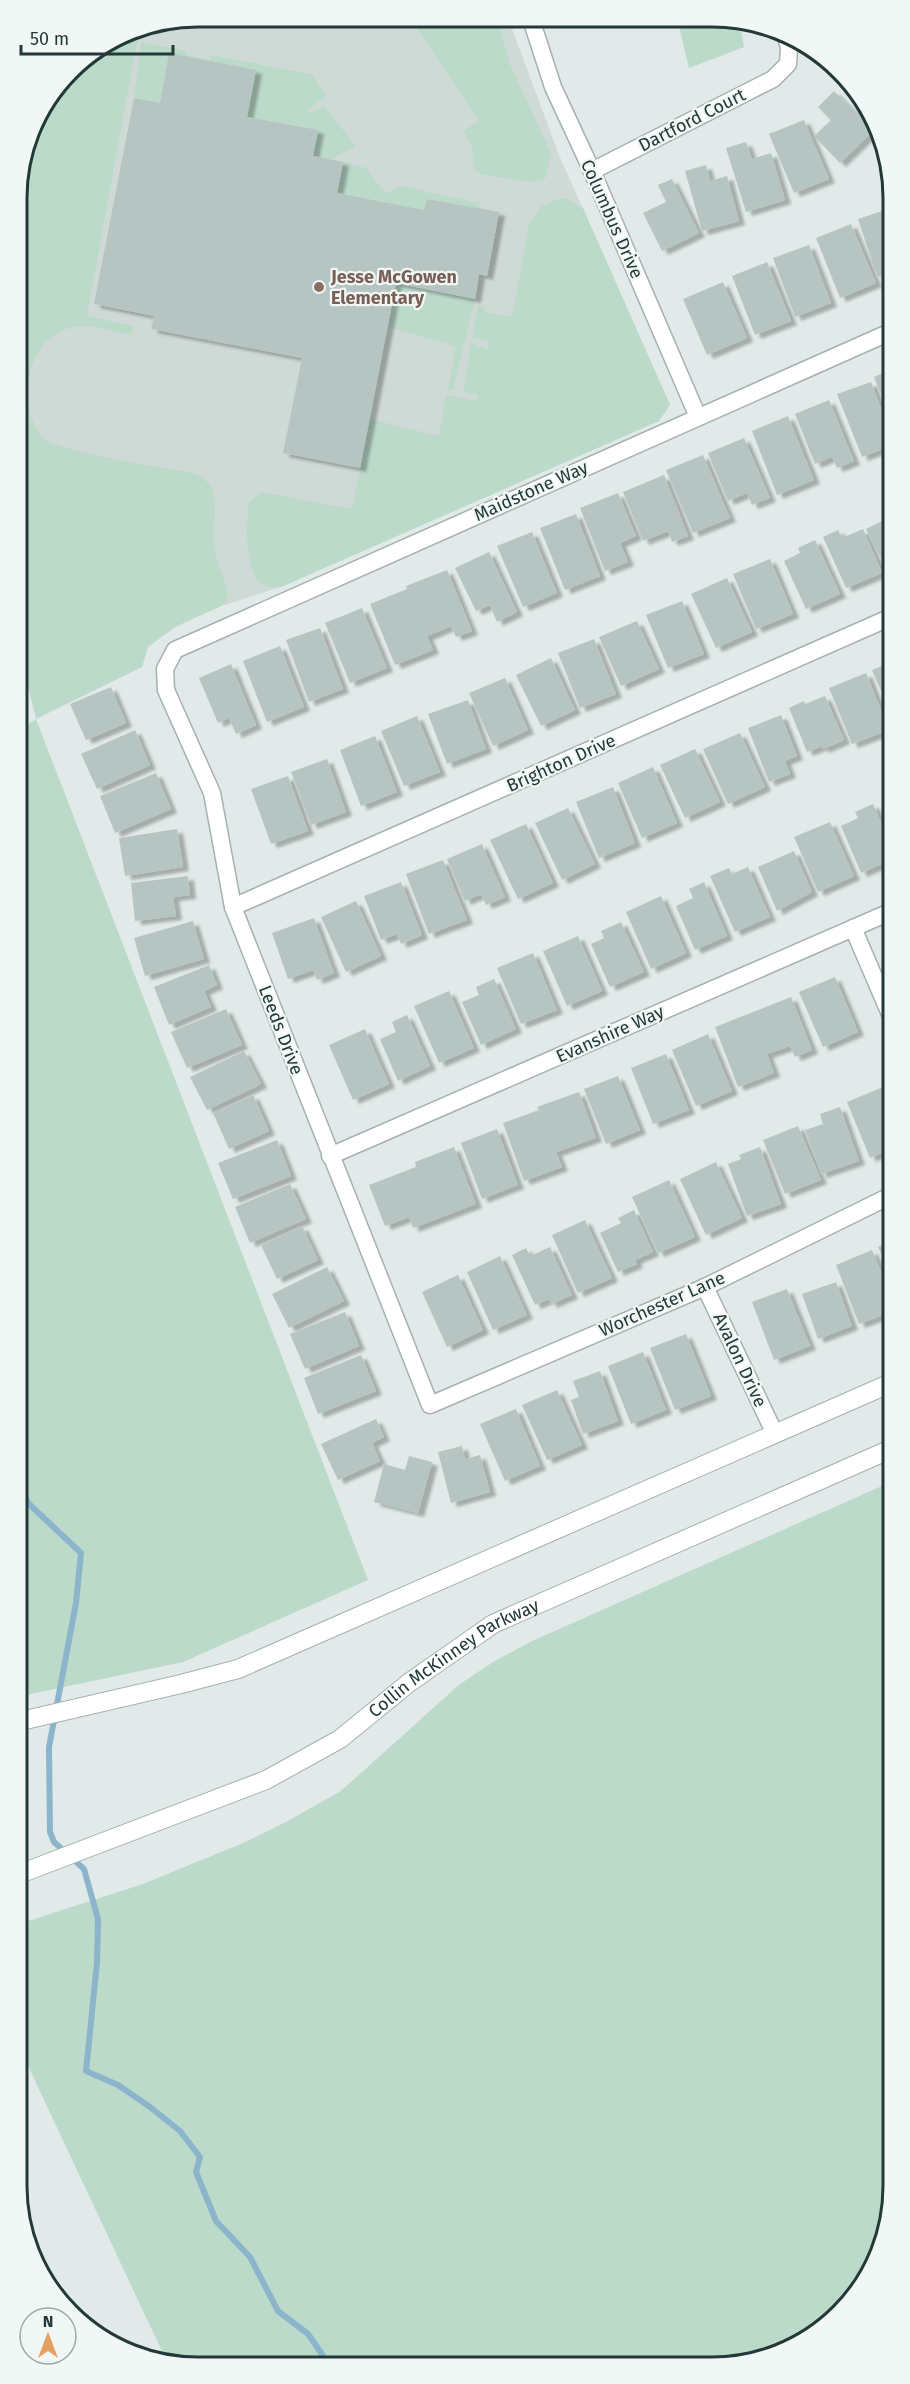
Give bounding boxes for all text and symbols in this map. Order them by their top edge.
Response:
scale bar [21,18,172,56]
text: 50 m [30,28,69,50]
street label: Dartford Court [635,83,750,156]
street label: Columbus Drive [576,156,648,282]
place label: Jesse McGowen Elementary [330,266,457,309]
marker: Jesse McGowen Elementary [312,280,326,294]
street label: Maidstone Way [471,456,592,526]
street label: Brighton Drive [503,729,619,797]
street label: Leeds Drive [254,982,308,1078]
street label: Evanshire Way [553,1000,668,1068]
street label: Worchester Lane [596,1266,728,1342]
street label: Avalon Drive [709,1309,771,1411]
street label: Collin McKinney Parkway [364,1594,542,1722]
north arrow [18,2306,78,2366]
text: N [43,2312,53,2331]

